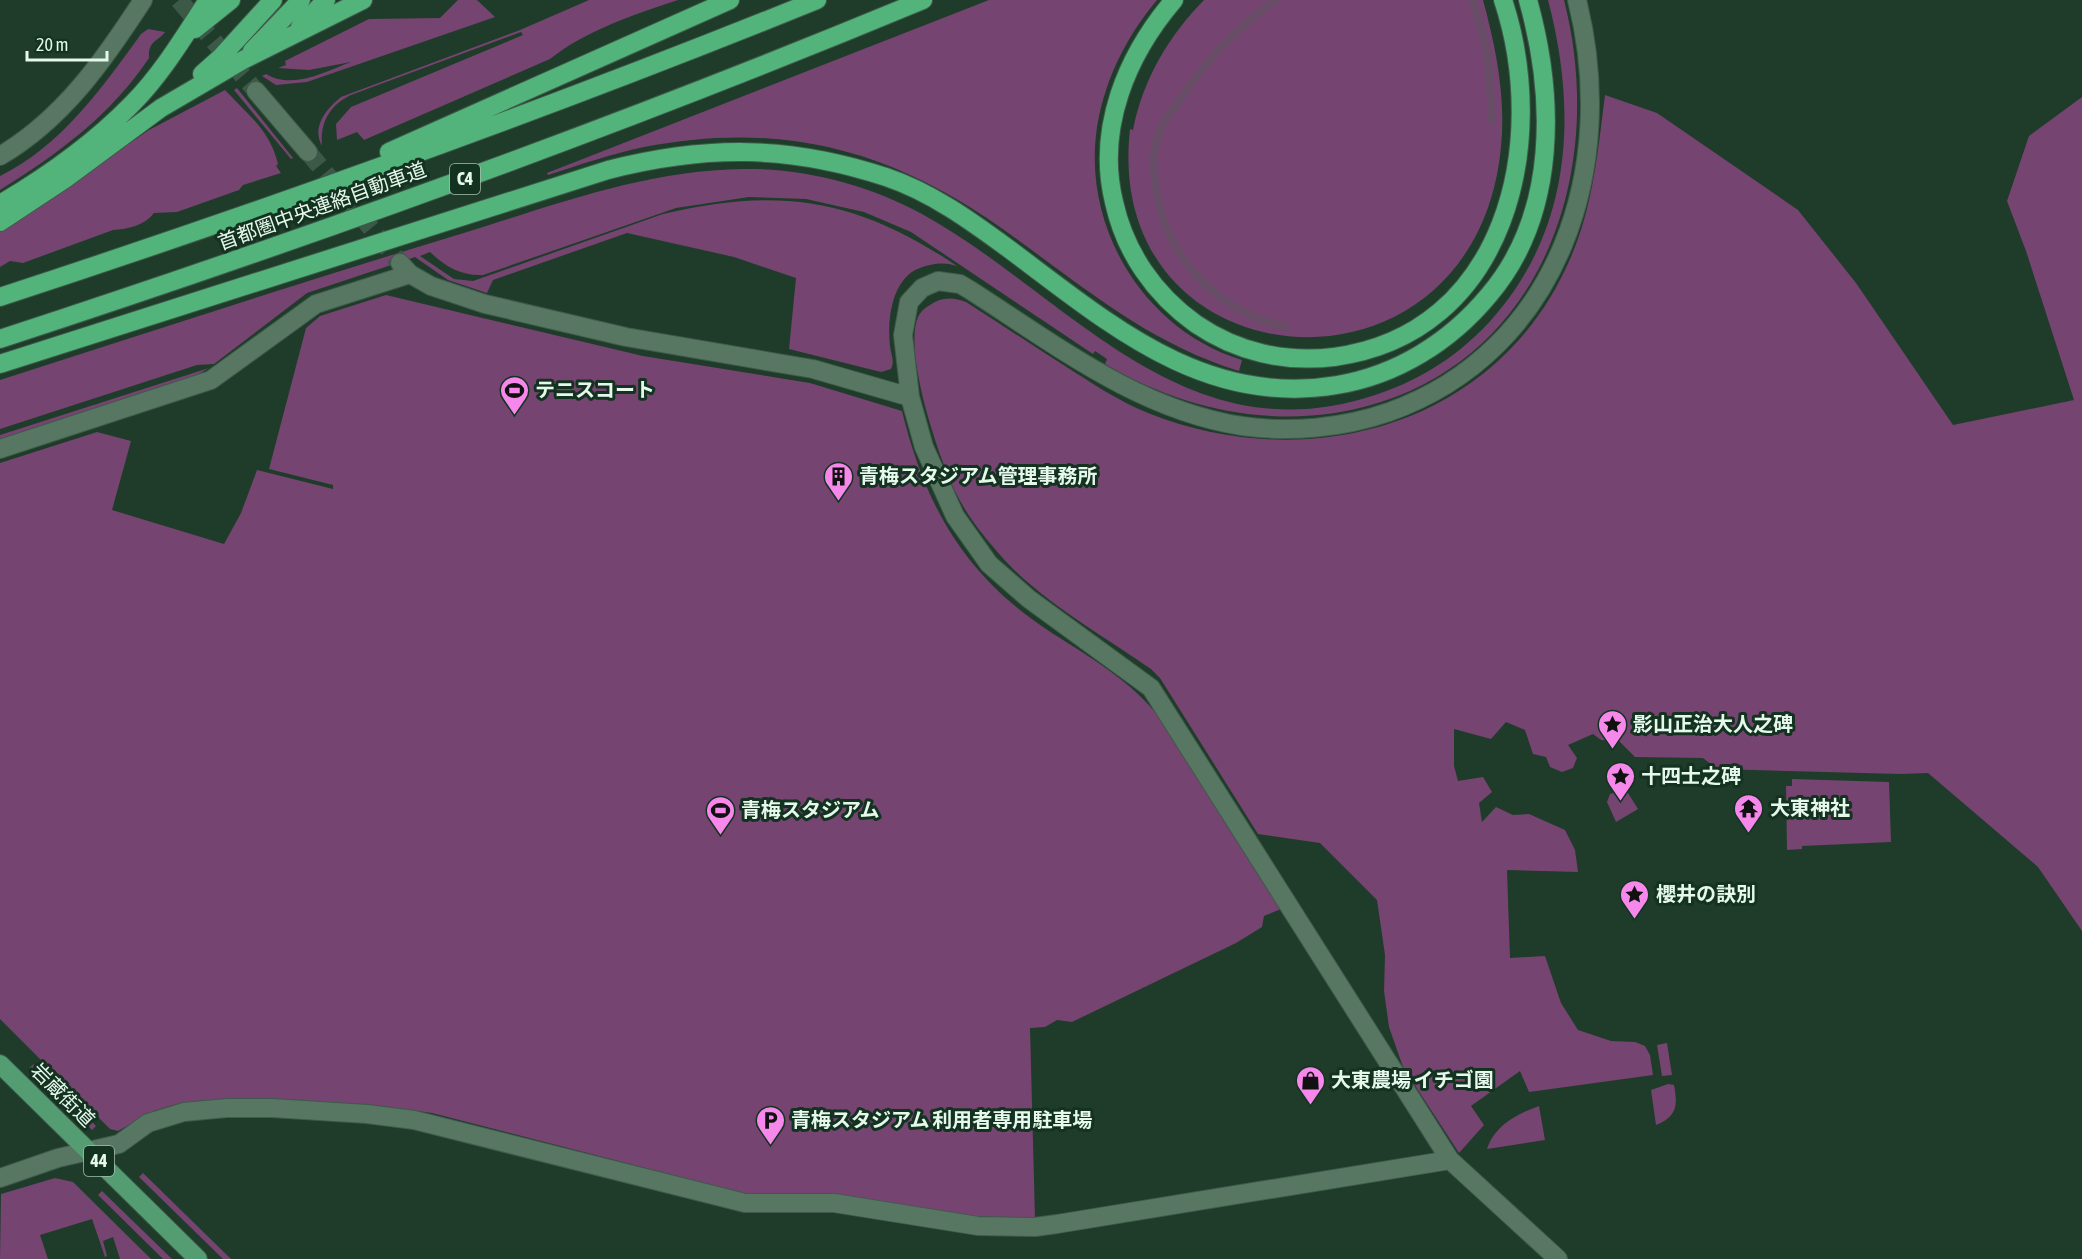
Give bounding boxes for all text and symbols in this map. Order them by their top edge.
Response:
scale bar [27,24,106,62]
text: 20 m [36,34,68,55]
street label: 首都圏中央連絡自動車道 [215,157,429,254]
road number: C4 [450,164,480,194]
sports icon: テニスコート [498,374,530,416]
place label: テニスコート [535,378,655,401]
building icon: 青梅スタジアム管理事務所 [822,460,854,502]
place label: 青梅スタジアム管理事務所 [859,464,1098,487]
place icon: 影山正治大人之碑 [1596,708,1628,750]
place label: 影山正治大人之碑 [1633,712,1793,735]
place icon: 十四士之碑 [1604,760,1636,802]
place label: 十四士之碑 [1641,764,1741,787]
temple icon: 大東神社 [1733,792,1765,834]
sports icon: 青梅スタジアム [704,794,736,836]
place label: 大東神社 [1770,796,1850,819]
place label: 青梅スタジアム [741,798,880,821]
place icon: 櫻井の訣別 [1619,878,1651,920]
place label: 櫻井の訣別 [1656,882,1756,905]
street label: 岩蔵街道 [27,1058,100,1131]
shop icon: 大東農場 イチゴ園 [1294,1064,1326,1106]
place label: 大東農場 イチゴ園 [1331,1068,1494,1091]
parking icon: 青梅スタジアム 利用者専用駐車場 [754,1104,786,1146]
place label: 青梅スタジアム 利用者専用駐車場 [791,1108,1092,1131]
road number: 44 [84,1146,114,1176]

